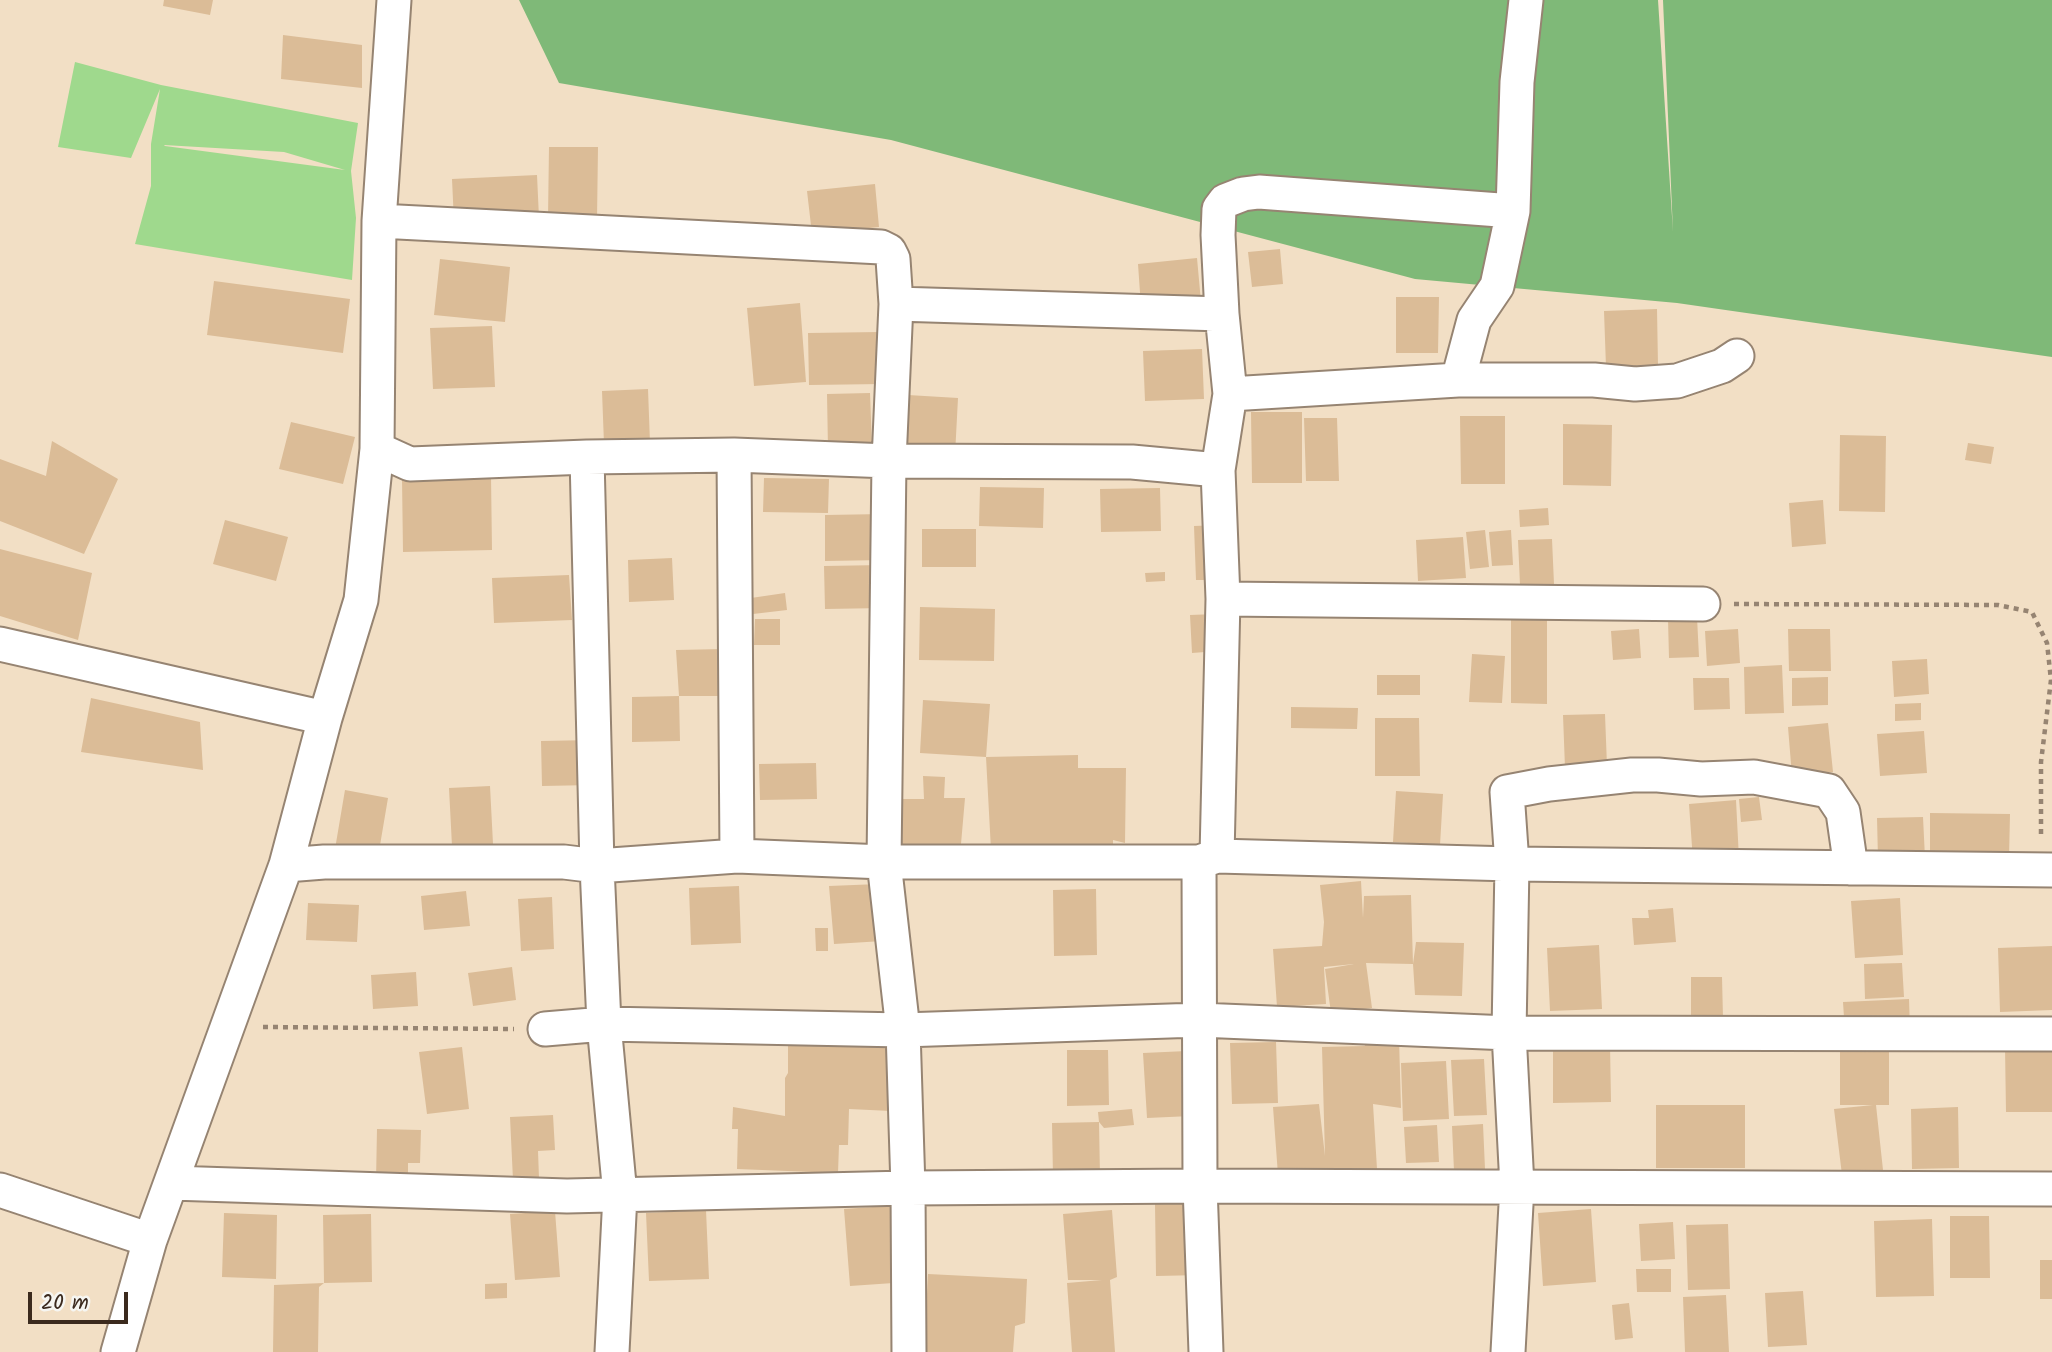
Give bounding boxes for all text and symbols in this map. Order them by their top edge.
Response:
scale bar [32,1278,131,1322]
text: 20 m [41,1287,89,1320]

